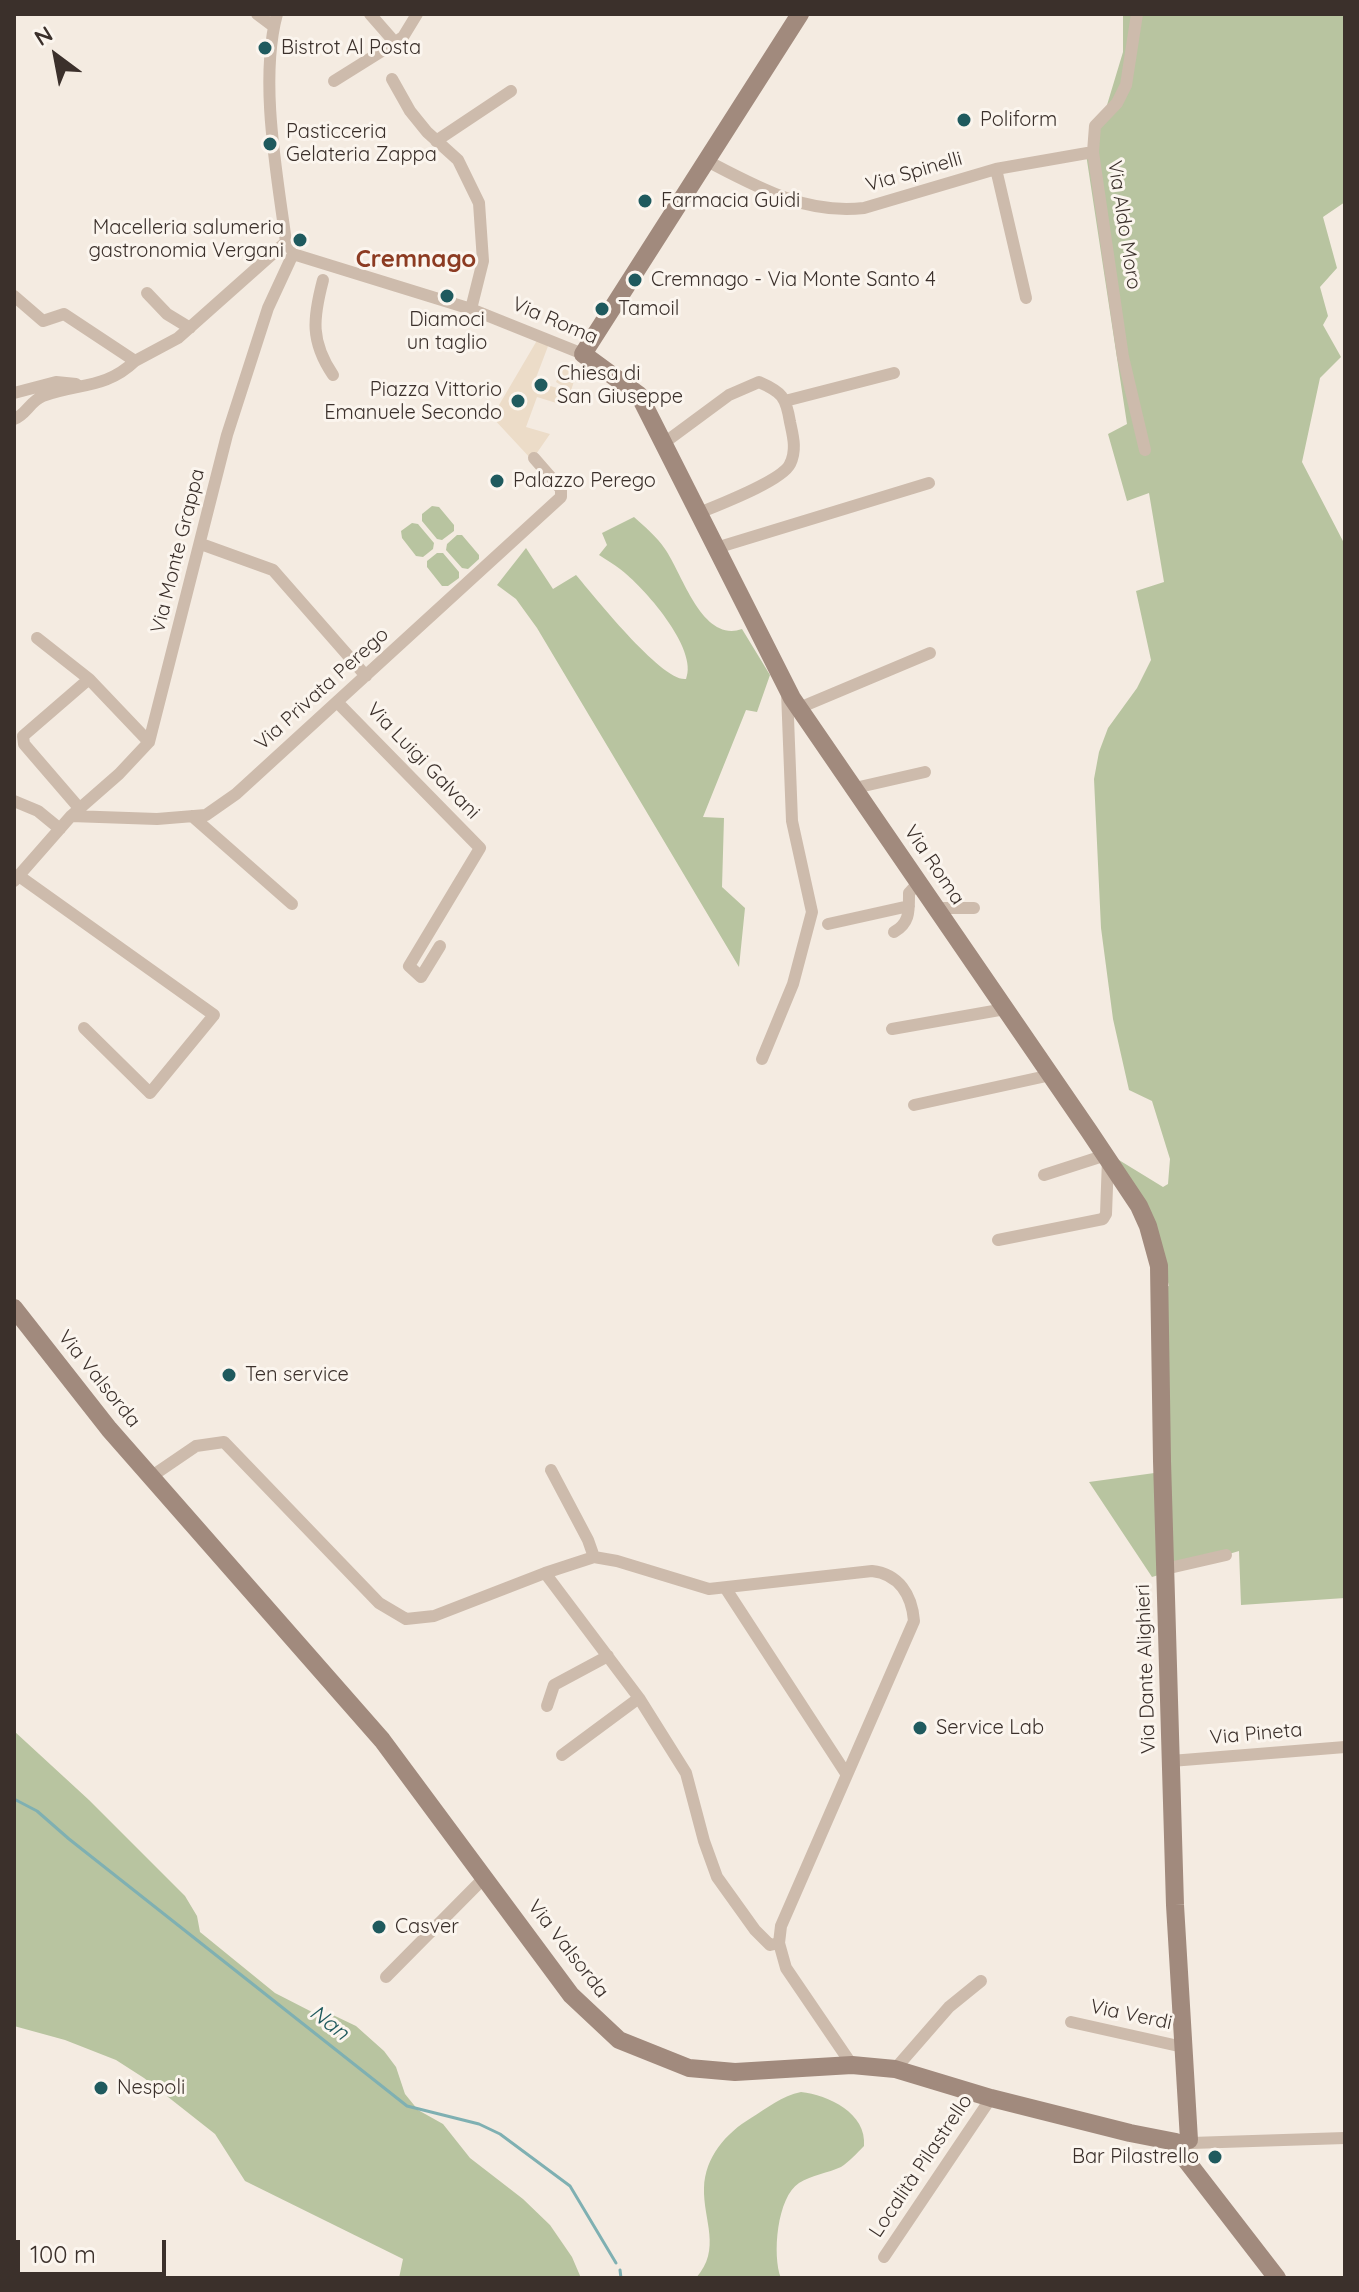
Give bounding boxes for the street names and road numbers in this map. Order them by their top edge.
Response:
street label: Via Spinelli [863,147,965,197]
street label: Via Aldo Moro [1102,159,1146,291]
street label: Via Roma [508,292,602,350]
street label: Via Monte Grappa [146,466,210,636]
street label: Via Privata Perego [250,623,394,755]
street label: Via Luigi Galvani [361,698,485,824]
street label: Via Roma [899,821,969,909]
street label: Via Valsorda [53,1326,145,1432]
street label: Via Dante Alighieri [1131,1584,1161,1754]
street label: Via Pineta [1209,1718,1303,1750]
street label: Via Valsorda [522,1895,614,2003]
street label: Via Verdi [1088,1995,1174,2035]
street label: Località Pilastrello [864,2090,978,2242]

